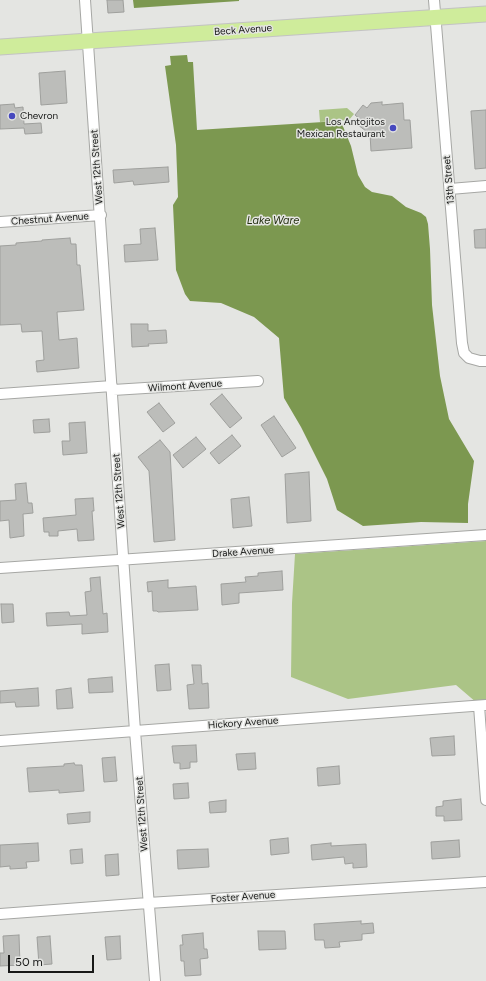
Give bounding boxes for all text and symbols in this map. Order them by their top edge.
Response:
street label: Beck Avenue [214,22,272,38]
place label: Chevron [20,110,58,122]
marker: Chevron [7,111,17,121]
place label: Los Antojitos Mexican Restaurant [297,116,385,140]
marker: Los Antojitos Mexican Restaurant [388,123,398,133]
street label: West 12th Street [88,129,106,205]
street label: 13th Street [441,155,457,205]
street label: Chestnut Avenue [11,210,89,228]
water label: Lake Ware [247,214,299,228]
street label: Wilmont Avenue [148,377,222,395]
street label: West 12th Street [110,453,128,529]
street label: Drake Avenue [212,544,274,560]
street label: Hickory Avenue [207,715,279,731]
street label: West 12th Street [133,776,151,852]
street label: Foster Avenue [210,889,276,905]
scale bar [10,947,96,973]
text: 50 m [15,955,43,969]

